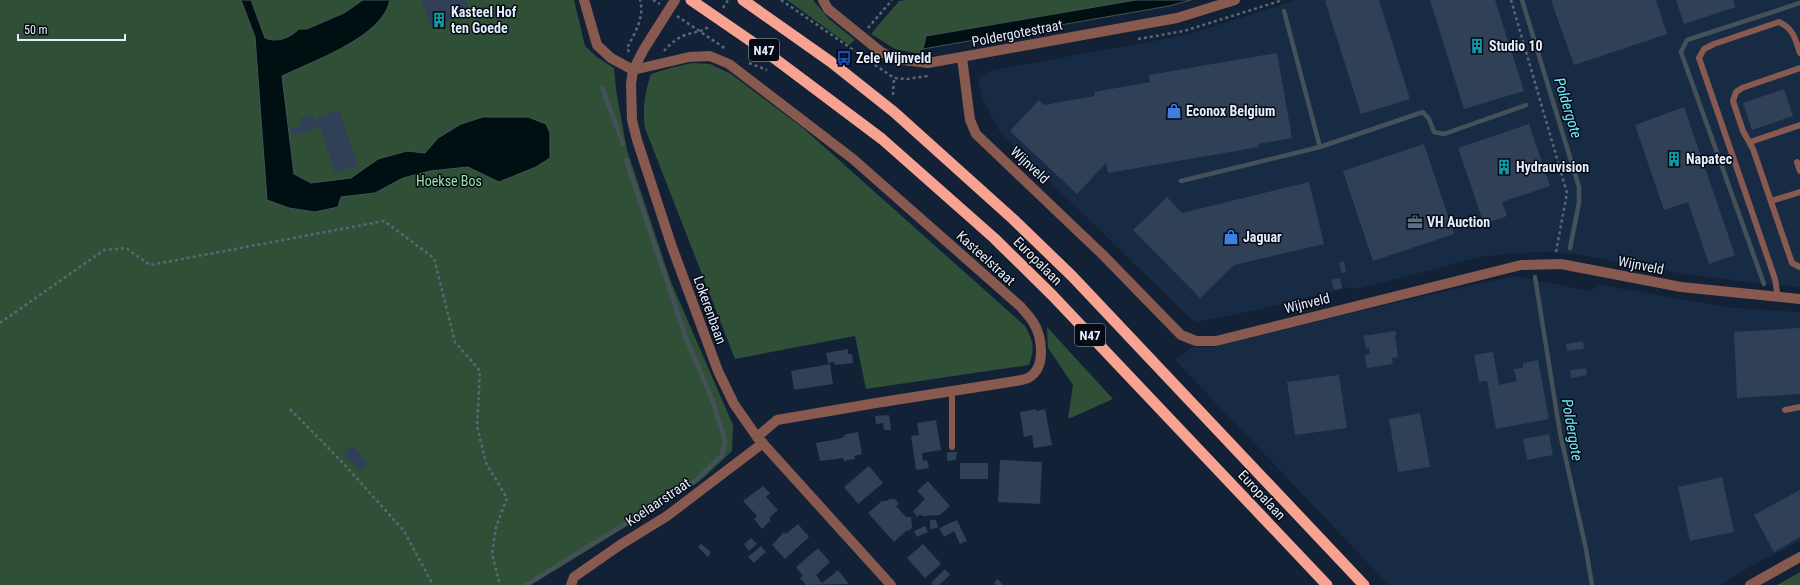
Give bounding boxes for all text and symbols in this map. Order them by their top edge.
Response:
place label: Kasteel Hof ten Goede [451,4,517,36]
building icon: Kasteel Hof ten Goede [430,11,448,29]
scale bar [18,16,125,42]
street label: Poldergotestraat [970,16,1064,50]
text: 50 m [24,23,48,37]
building icon: Studio 10 [1468,37,1486,55]
place label: Studio 10 [1489,38,1543,54]
road number: N47 [749,39,779,61]
bus stop icon: Zele Wijnveld [835,49,853,67]
place label: Zele Wijnveld [856,50,931,66]
water label: Poldergote [1550,75,1586,141]
shop icon: Econox Belgium [1165,102,1183,120]
place label: Econox Belgium [1186,103,1275,119]
street label: Wijnveld [1008,143,1052,187]
building icon: Napatec [1665,150,1683,168]
place label: Napatec [1686,151,1733,167]
building icon: Hydrauvision [1495,158,1513,176]
place label: Hydrauvision [1516,159,1589,175]
park label: Hoekse Bos [416,173,482,189]
office icon: VH Auction [1406,213,1424,231]
place label: VH Auction [1427,214,1490,230]
street label: Kasteelstraat [953,228,1019,288]
shop icon: Jaguar [1222,228,1240,246]
place label: Jaguar [1243,229,1282,245]
street label: Europalaan [1010,233,1066,289]
street label: Wijnveld [1617,253,1665,277]
street label: Lokerenbaan [690,274,730,346]
street label: Wijnveld [1283,290,1331,316]
road number: N47 [1075,324,1105,346]
water label: Poldergote [1558,398,1586,463]
street label: Europalaan [1235,467,1289,523]
street label: Koelaarstraat [623,475,693,529]

